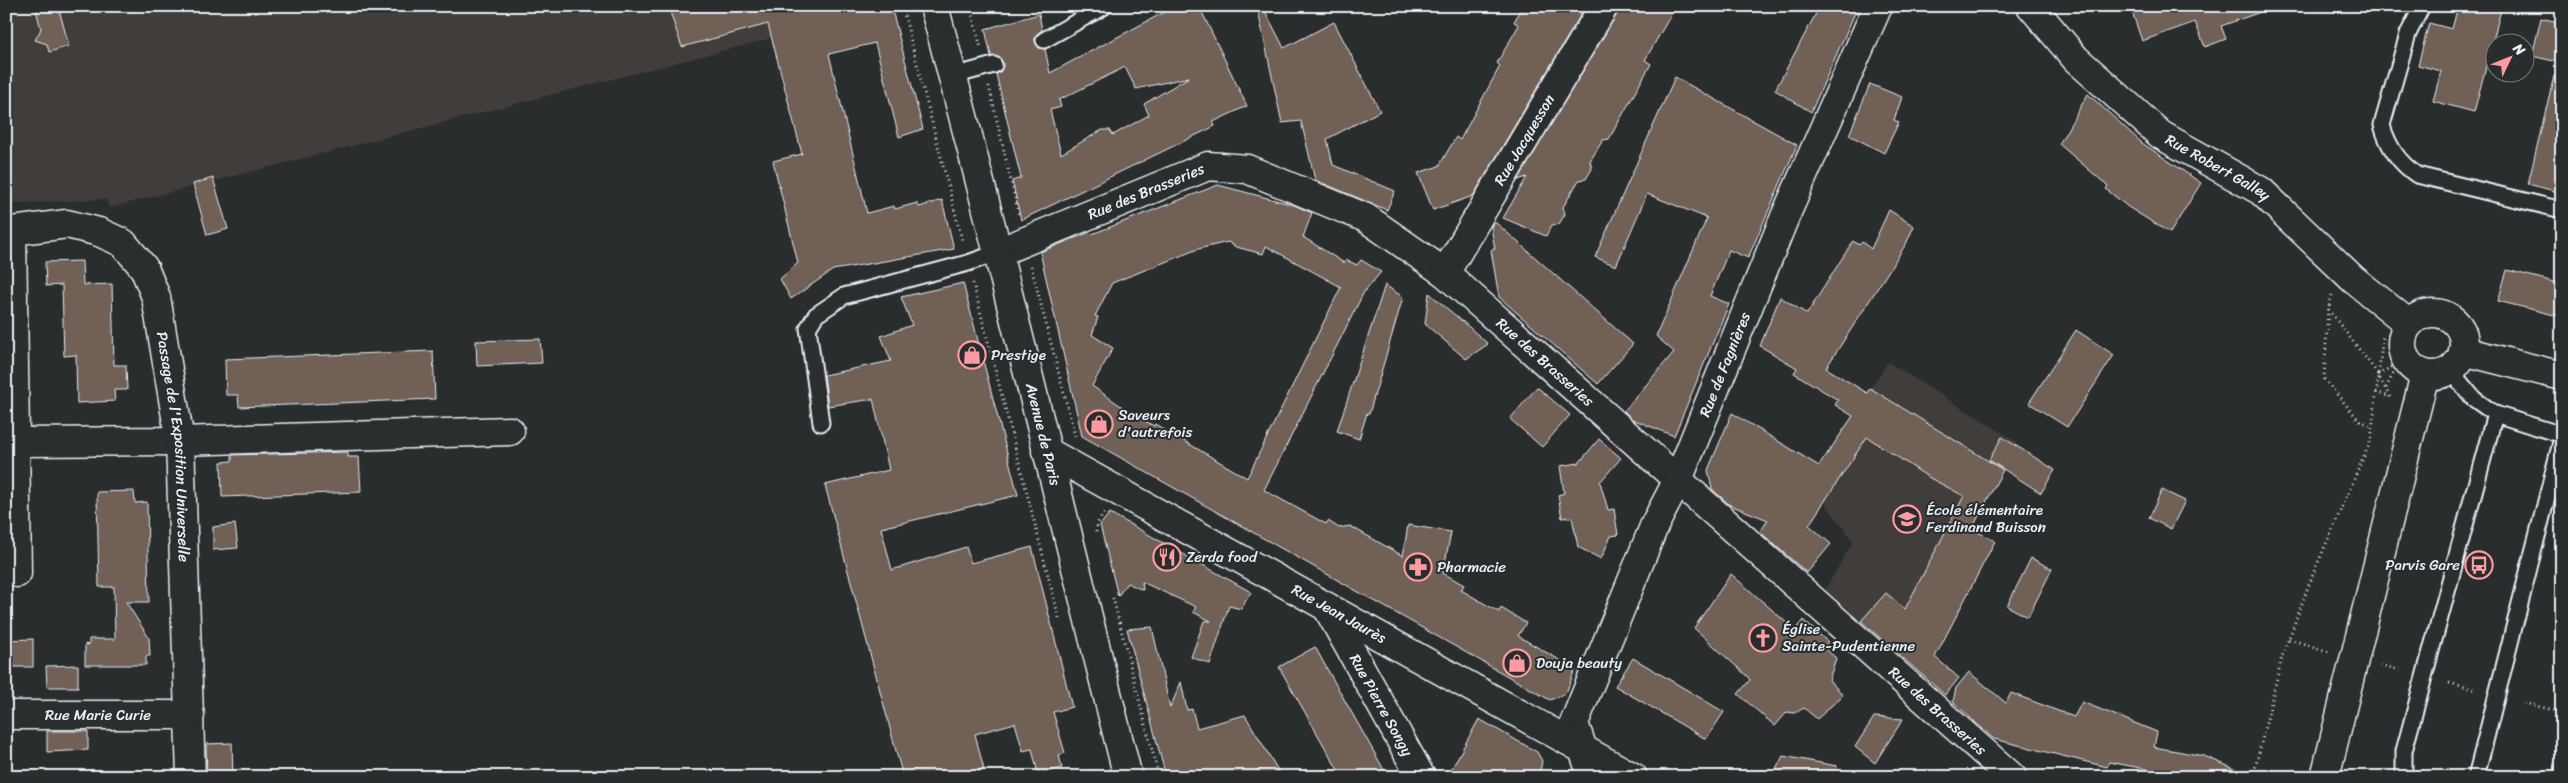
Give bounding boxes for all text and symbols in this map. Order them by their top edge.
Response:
north arrow [2486,32,2536,82]
text: N [2506,37,2532,62]
street label: Rue Jacquesson [1487,89,1562,191]
street label: Rue Robert Galley [2160,127,2277,207]
street label: Rue des Brasseries [1084,156,1209,227]
street label: Rue de Fagnières [1692,308,1758,421]
street label: Rue des Brasseries [1490,311,1600,413]
street label: Passage de l'Exposition Universelle [149,329,197,563]
shop icon: Prestige [957,340,987,370]
place label: Prestige [991,342,1046,368]
street label: Avenue de Paris [1018,379,1068,489]
place label: Saveurs d'autrefois [1118,402,1192,445]
shop icon: Saveurs d'autrefois [1084,409,1114,439]
place label: École élémentaire Ferdinand Buisson [1926,497,2046,540]
school or university icon: École élémentaire Ferdinand Buisson [1892,504,1922,534]
restaurant icon: Zerda food [1152,542,1182,572]
place label: Zerda food [1186,544,1258,570]
bus stop icon: Parvis Gare [2464,550,2494,580]
pharmacy icon: Pharmacie [1403,552,1433,582]
place label: Parvis Gare [2385,552,2460,578]
place label: Pharmacie [1437,554,1506,580]
street label: Rue Jean Jaurès [1287,577,1392,651]
place label: Église Sainte-Pudentienne [1782,616,1915,659]
church icon: Église Sainte-Pudentienne [1748,623,1778,653]
shop icon: Douja beauty [1502,648,1532,678]
street label: Rue Pierre Songy [1342,649,1420,761]
place label: Douja beauty [1536,650,1622,676]
street label: Rue des Brasseries [1882,660,1993,762]
street label: Rue Marie Curie [45,702,151,728]

